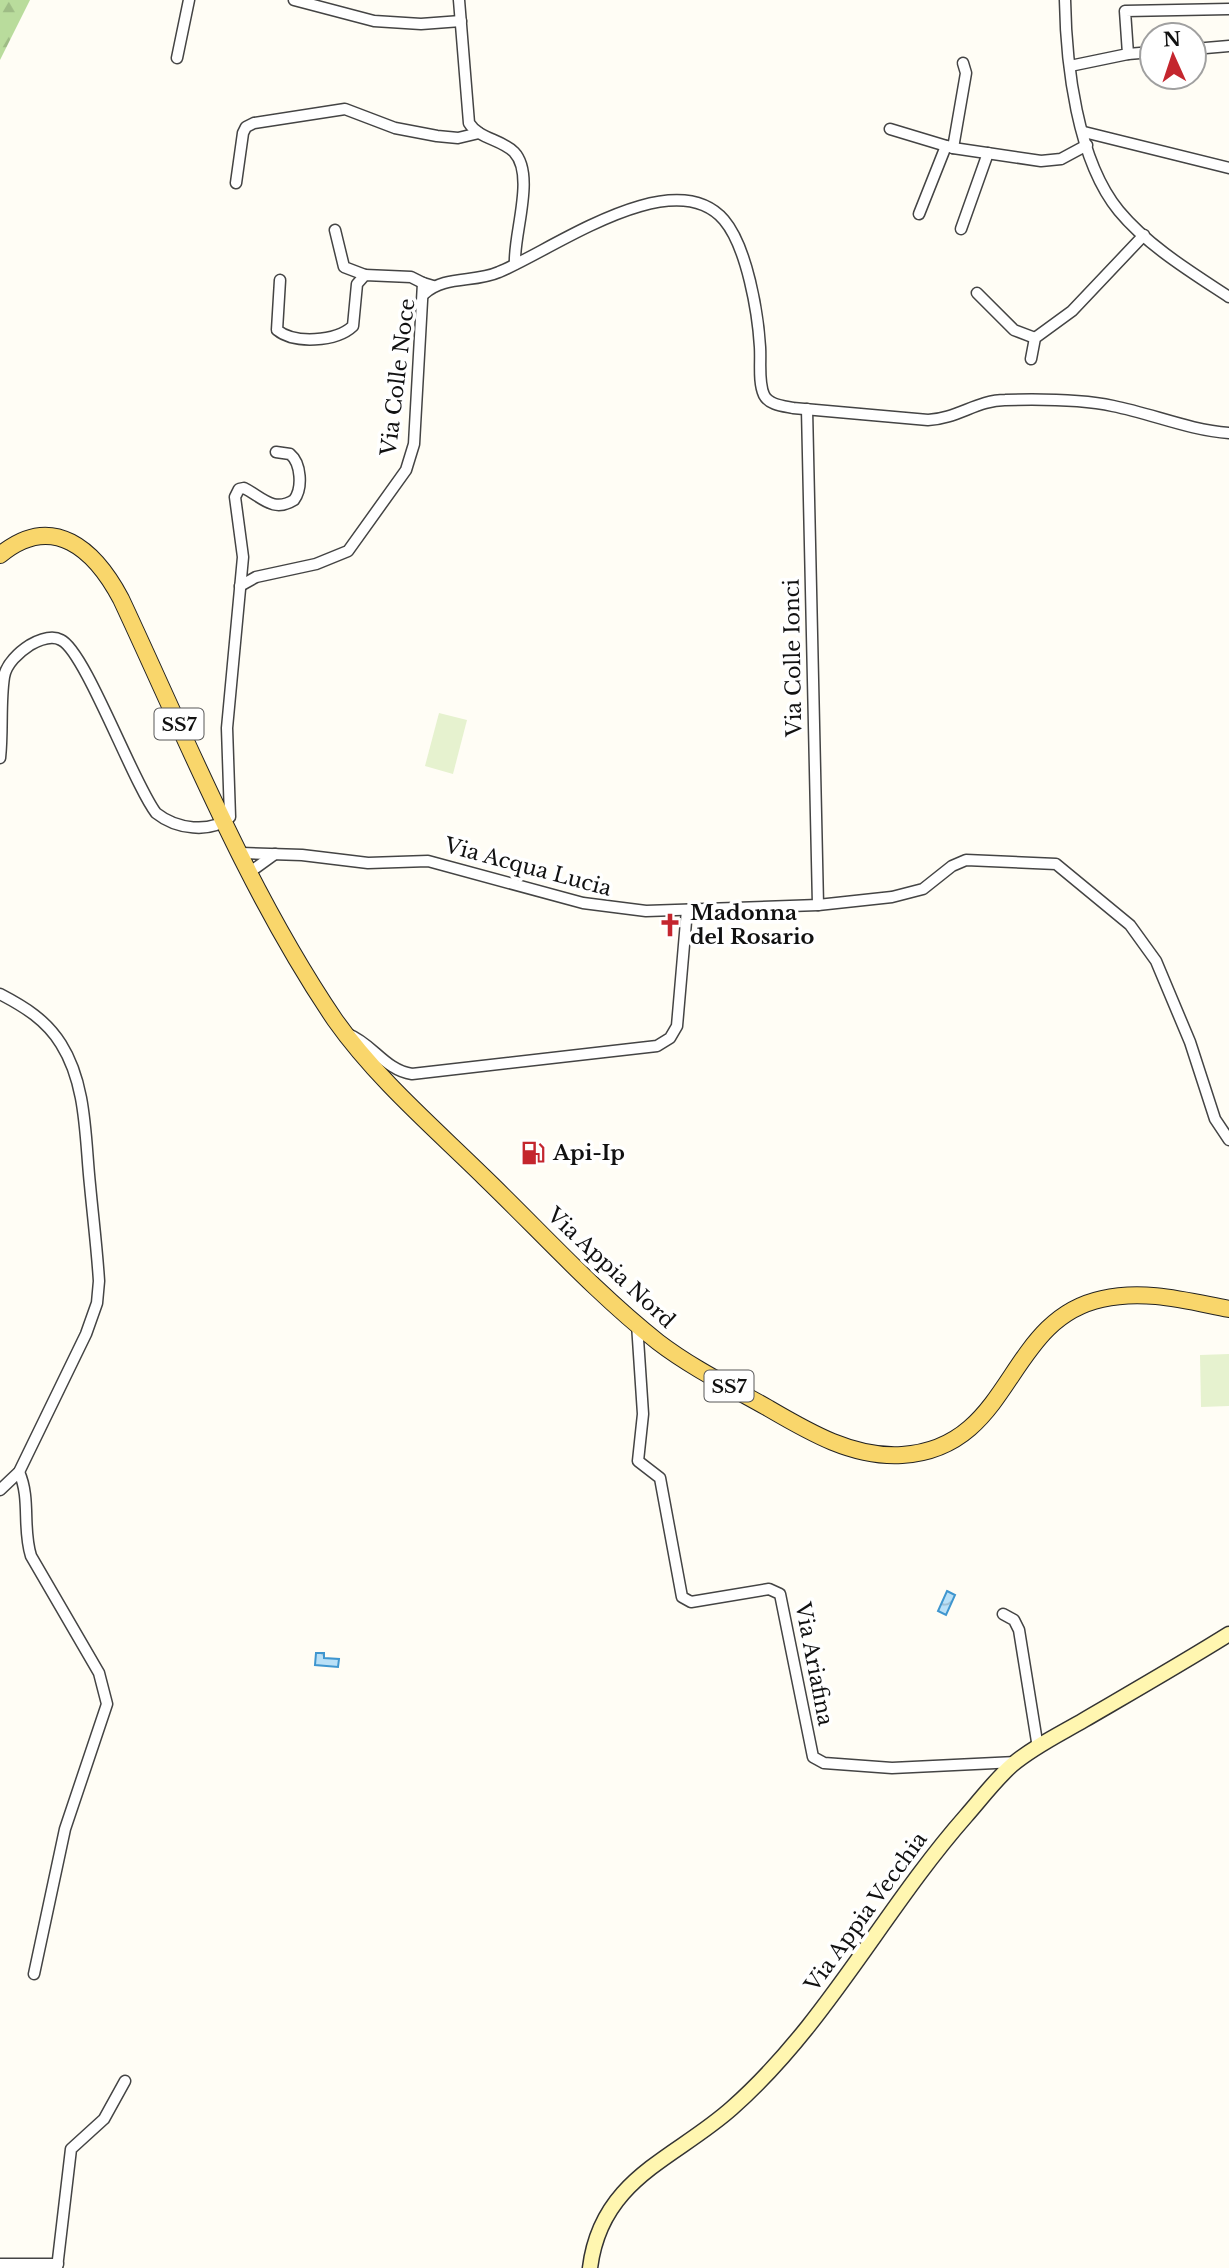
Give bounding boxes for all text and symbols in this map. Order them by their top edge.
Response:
north arrow [1138,21,1208,91]
text: N [1163,28,1182,51]
street label: Via Colle Noce [375,297,421,458]
street label: Via Colle Ionci [779,579,807,738]
road number: SS7 [154,708,204,740]
street label: Via Acqua Lucia [441,832,615,902]
place label: Madonna del Rosario [690,900,815,950]
church icon: Madonna del Rosario [656,911,684,939]
fuel station icon: Api-Ip [519,1139,547,1167]
place label: Api-Ip [552,1140,625,1166]
street label: Via Appia Nord [541,1201,680,1334]
road number: SS7 [704,1370,754,1402]
street label: Via Ariafina [789,1599,839,1728]
street label: Via Appia Vecchia [799,1827,933,1998]

